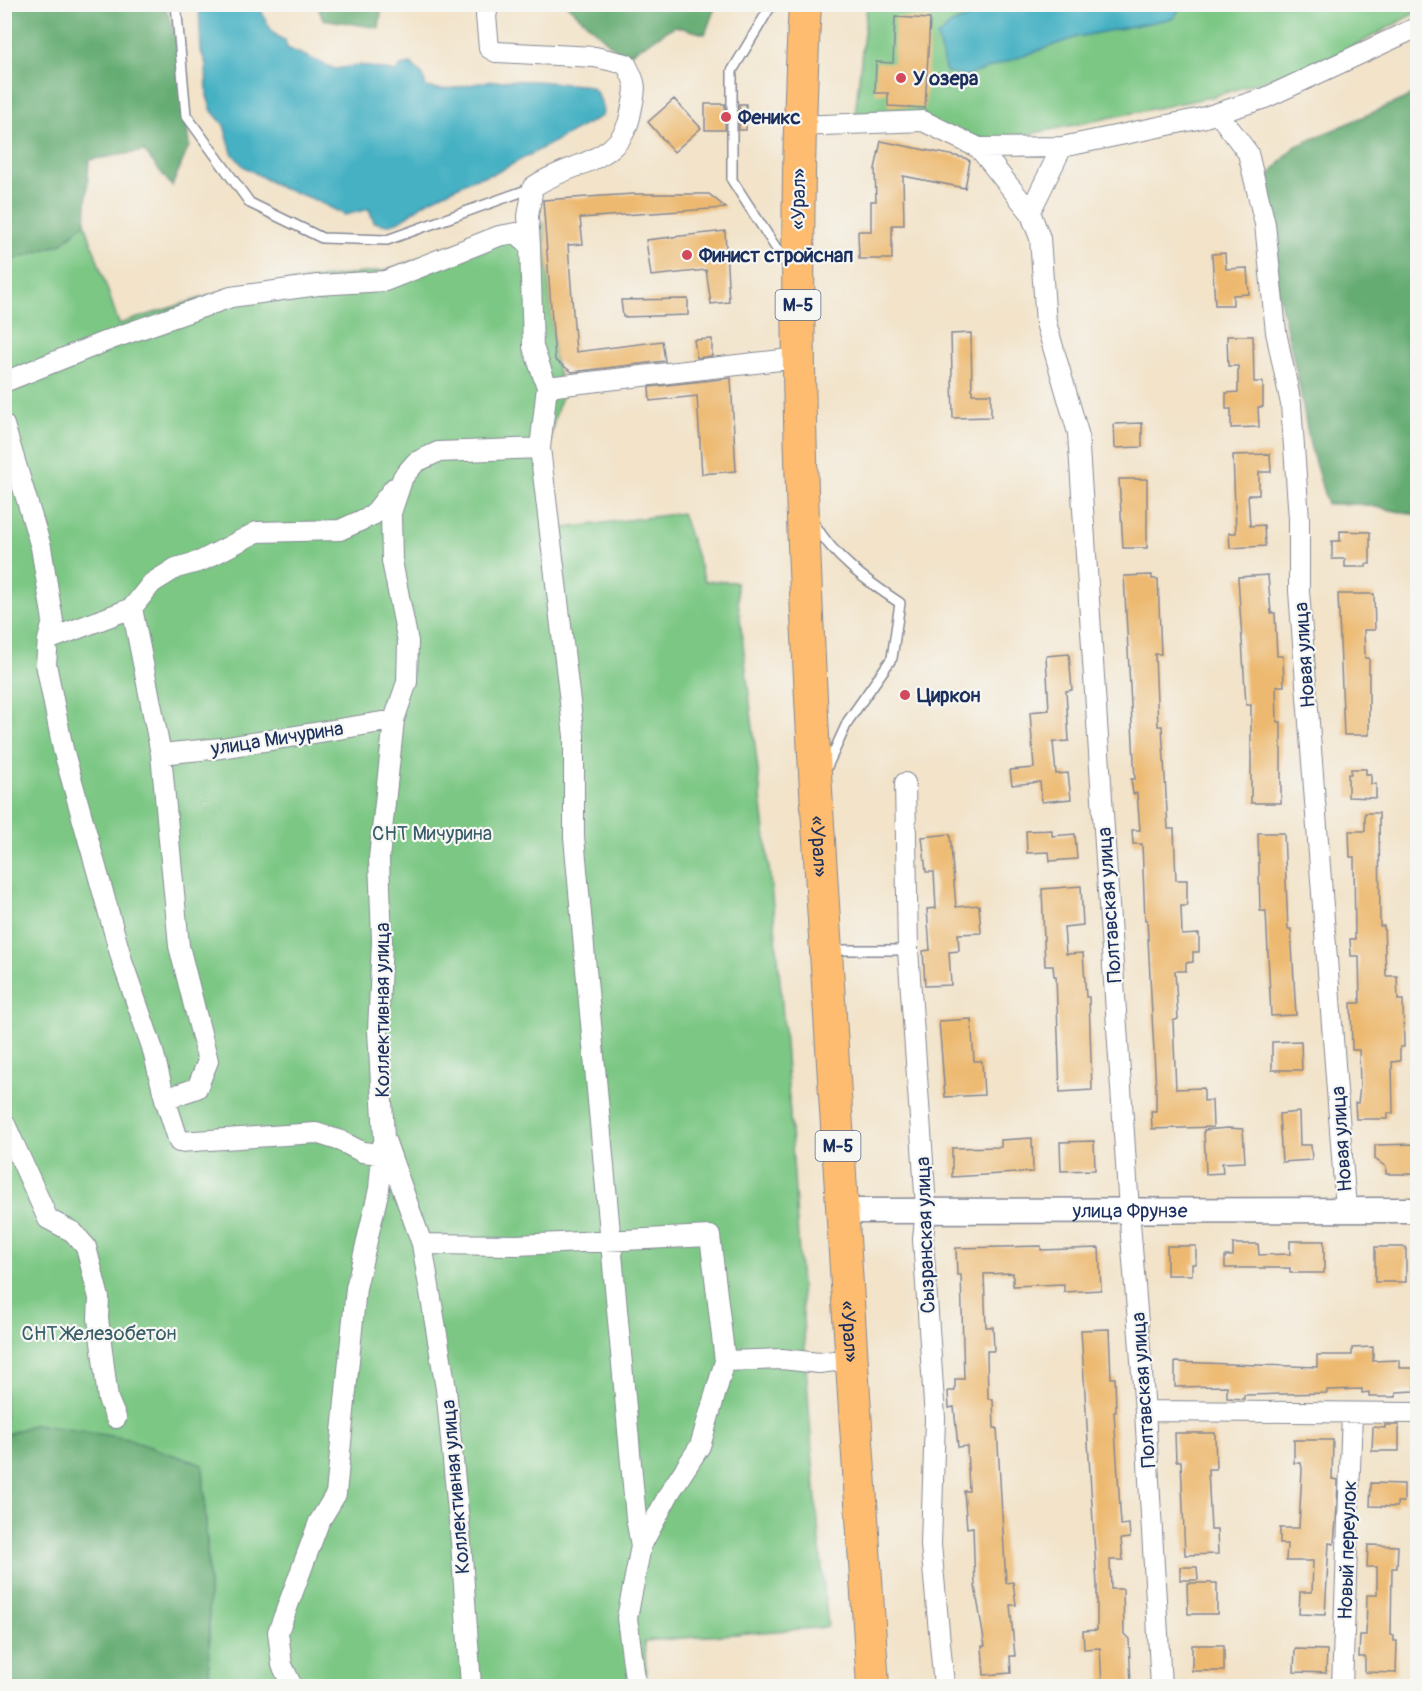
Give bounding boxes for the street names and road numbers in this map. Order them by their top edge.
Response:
street label: «Урал» [785,168,812,230]
road number: М-5 [776,290,820,320]
street label: Новая улица [1288,601,1321,709]
street label: улица Мичурина [208,716,345,761]
street label: «Урал» [804,815,833,878]
street label: Полтавская улица [1092,826,1127,984]
street label: Коллективная улица [370,922,395,1098]
street label: Новая улица [1325,1085,1358,1193]
road number: М-5 [816,1131,860,1161]
street label: Сызранская улица [910,1156,941,1314]
street label: улица Фрунзе [1071,1198,1188,1224]
street label: «Урал» [835,1300,864,1363]
street label: Полтавская улица [1126,1311,1161,1469]
street label: Коллективная улица [435,1399,476,1575]
street label: Новый переулок [1333,1480,1362,1620]

